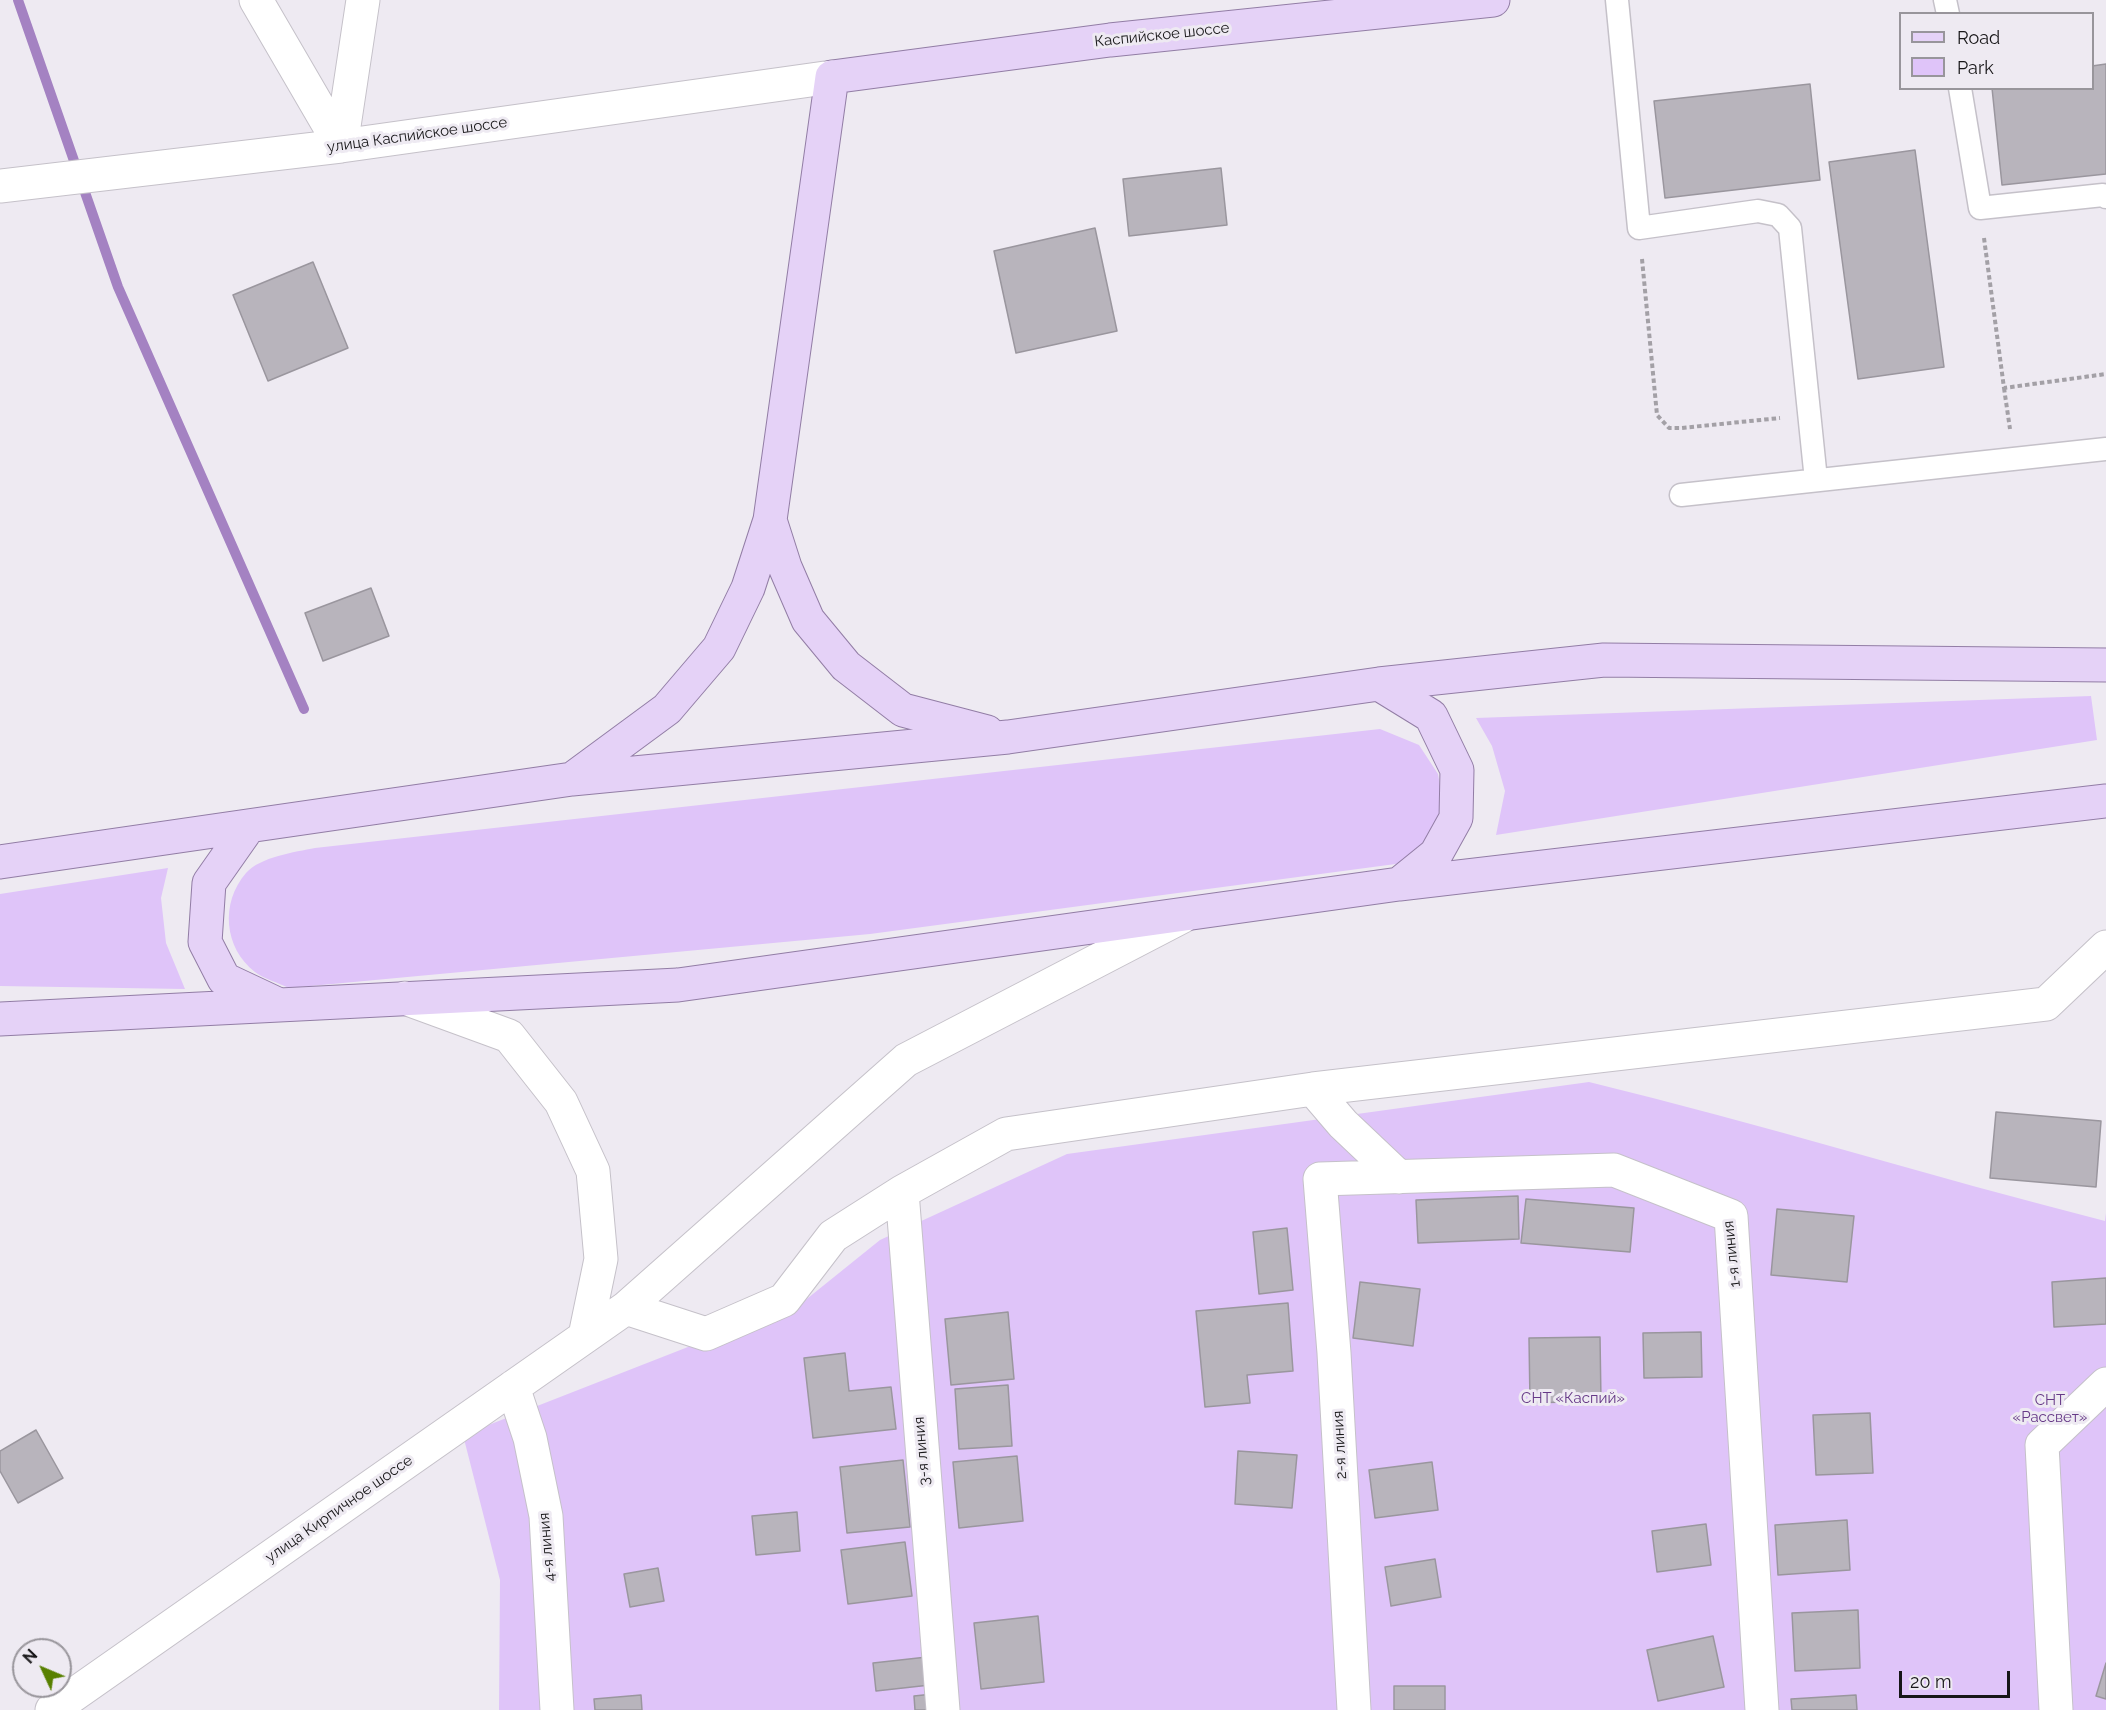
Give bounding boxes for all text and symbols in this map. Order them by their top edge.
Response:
legend [1899,12,2094,90]
street label: Каспийское шоссе [1094,19,1230,51]
text: Road [1957,27,2000,48]
text: Park [1957,57,1994,78]
street label: улица Каспийское шоссе [326,113,508,157]
street label: 1-я линия [1720,1220,1744,1288]
park label: СНТ «Каспий» [1521,1389,1625,1407]
park label: СНТ «Рассвет» [2013,1391,2087,1426]
street label: 2-я линия [1329,1410,1351,1480]
street label: 3-я линия [910,1416,934,1486]
street label: улица Кирпичное шоссе [262,1451,416,1567]
street label: 4-я линия [535,1512,559,1582]
north arrow [12,1638,72,1698]
text: N [19,1646,41,1668]
scale bar [1902,1659,2013,1697]
text: 20 m [1910,1671,1952,1692]

